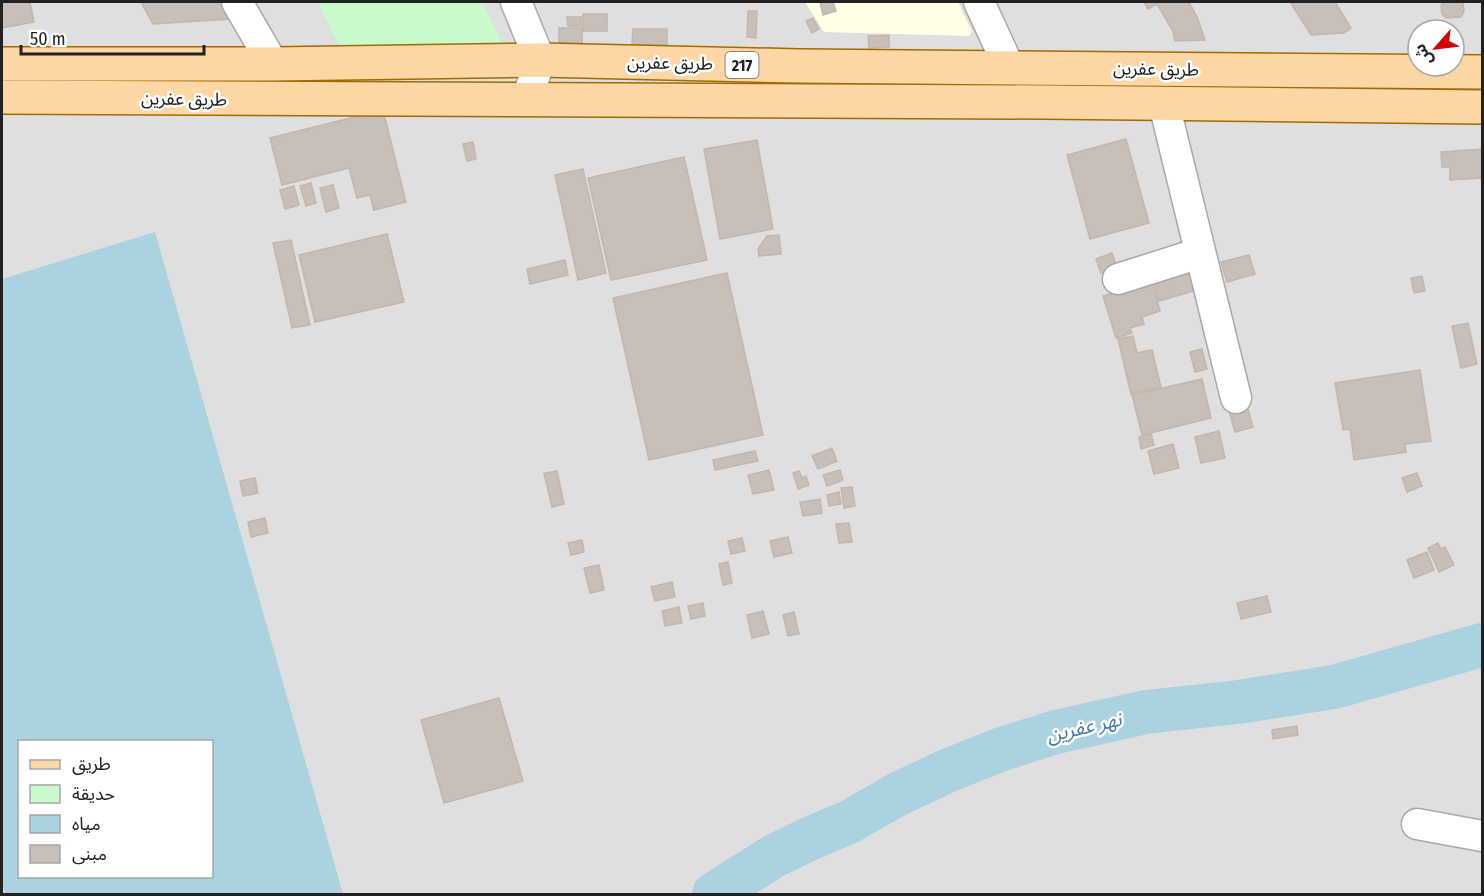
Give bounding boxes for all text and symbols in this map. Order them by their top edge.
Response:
scale bar [21,18,204,56]
north arrow [1406,18,1466,78]
text: 50 m [30,28,66,50]
text: ش [1410,41,1437,69]
street label: طريق عفرين [627,51,713,75]
road number: 217 [726,52,758,78]
street label: طريق عفرين [1113,57,1199,81]
street label: طريق عفرين [141,87,227,111]
water label: نهر عفرين [1044,706,1125,747]
legend [18,740,213,878]
text: طريق [72,753,111,775]
text: حديقة [72,783,115,805]
text: مياه [72,813,101,835]
text: مبنى [72,843,107,865]

